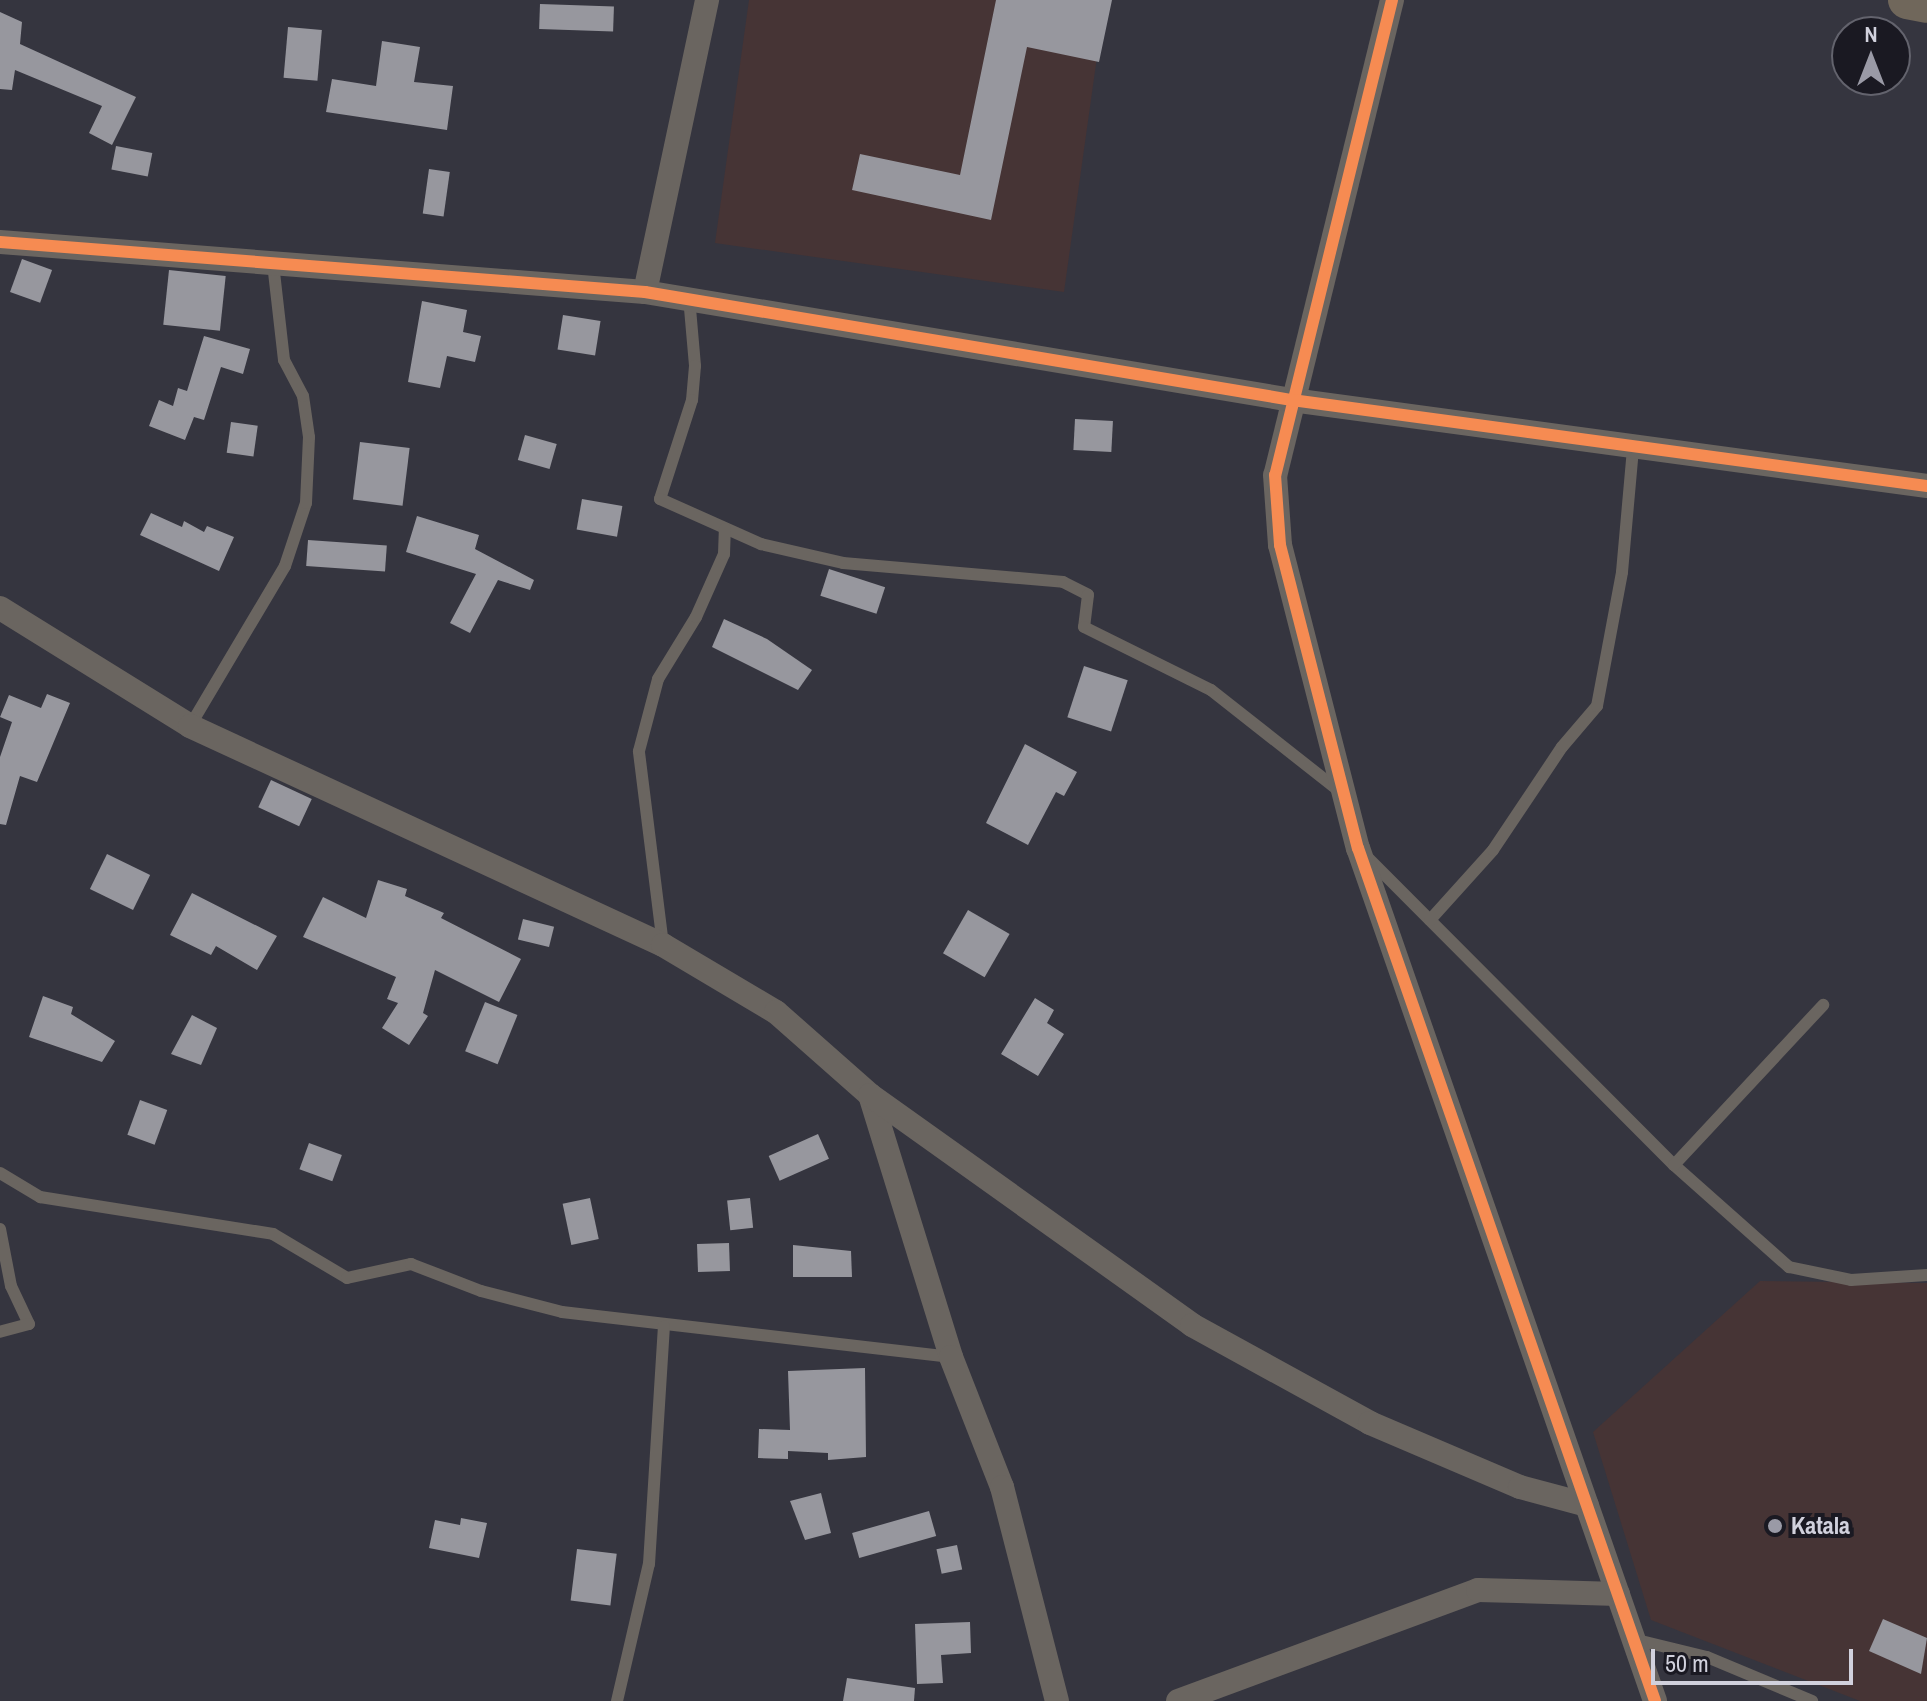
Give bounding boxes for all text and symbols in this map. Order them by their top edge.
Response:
north arrow [1831,16,1911,96]
text: N [1864,19,1878,49]
place label: Katala [1791,1512,1850,1540]
marker: Katala [1766,1517,1784,1535]
scale bar [1655,1633,1857,1683]
text: 50 m [1665,1647,1709,1679]

